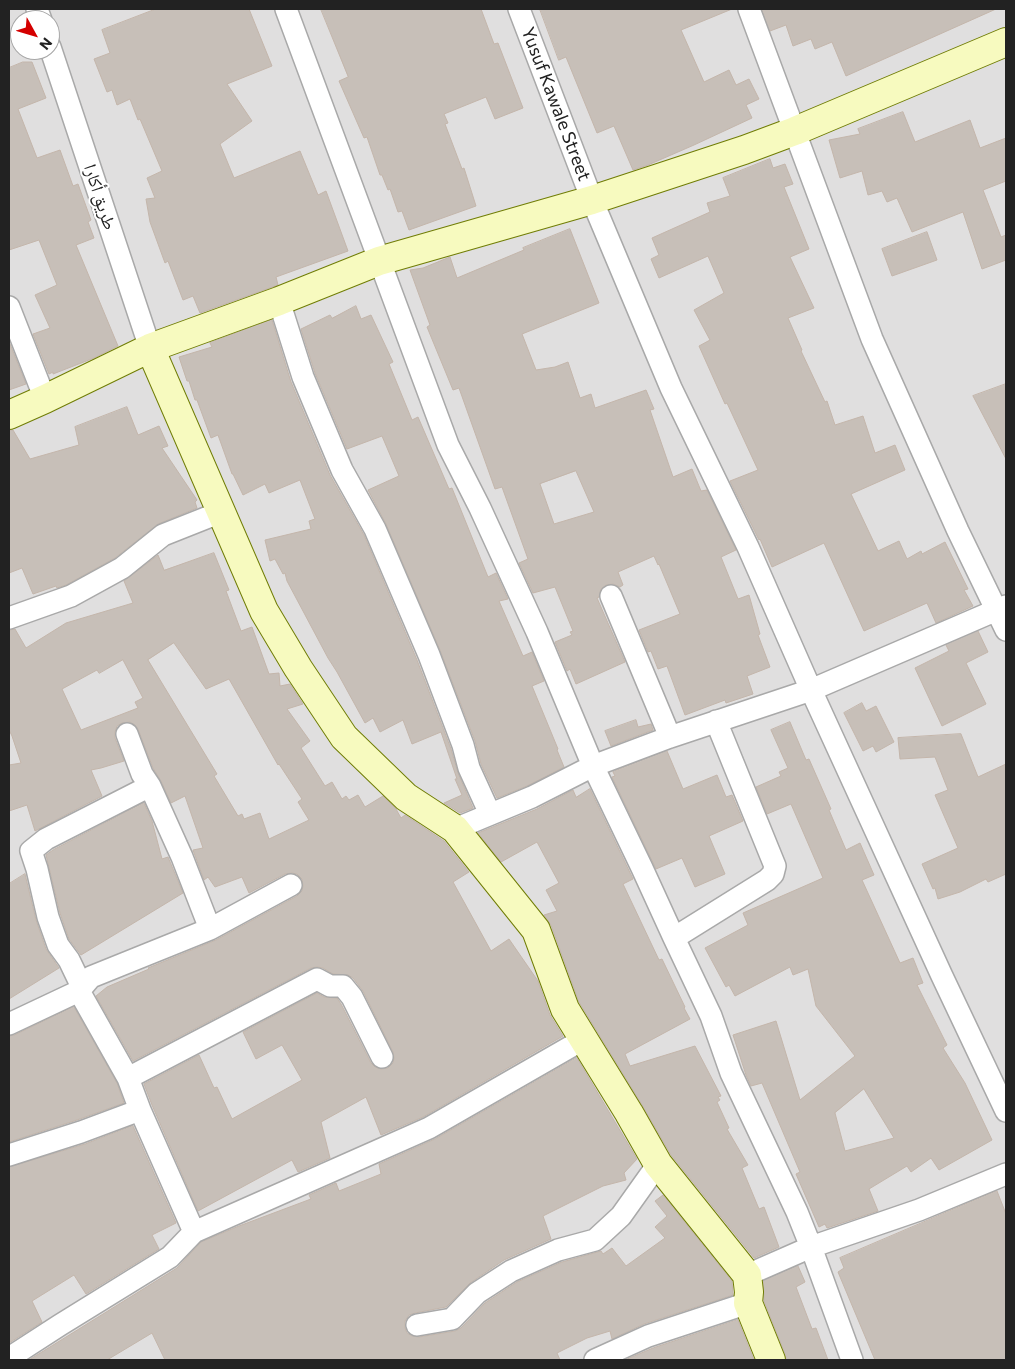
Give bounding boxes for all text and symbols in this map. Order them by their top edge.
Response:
north arrow [10,10,60,60]
street label: Yusuf Kawale Street [517,24,595,184]
text: N [36,35,56,54]
street label: طريق أكارا [79,161,121,233]

